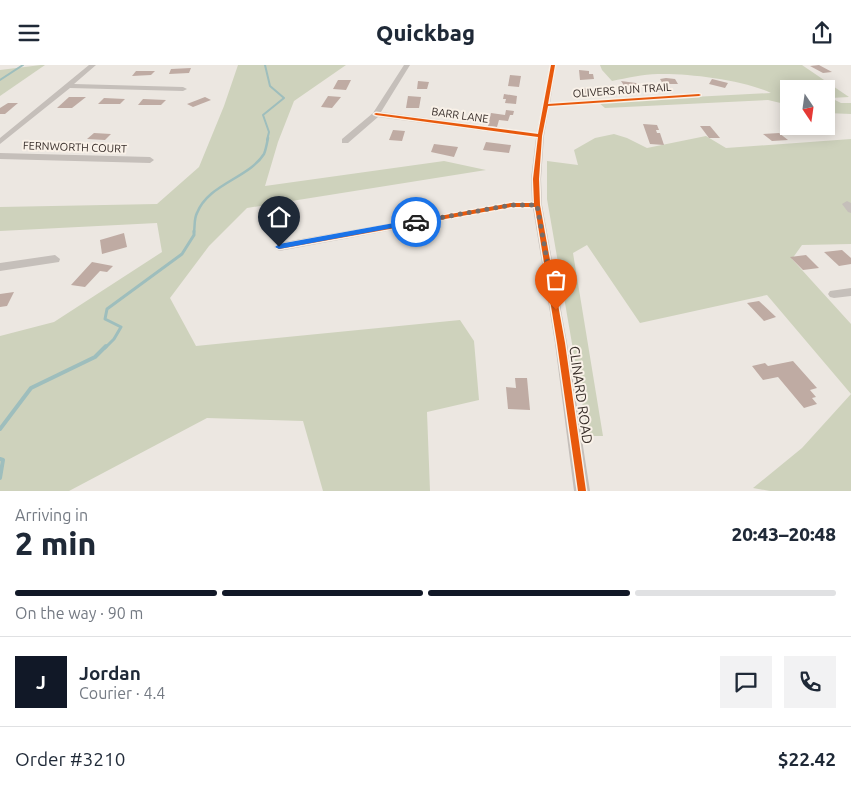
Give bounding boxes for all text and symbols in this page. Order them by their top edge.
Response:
icon: menu [15,19,43,47]
icon: share [808,19,836,47]
text: Quickbag [376,20,475,45]
north arrow [780,80,835,135]
map controls [780,80,835,135]
street label: OLIVERS RUN TRAIL [572,81,672,99]
street label: BARR LANE [431,105,489,125]
street label: FERNWORTH COURT [23,139,127,155]
pin [258,196,300,247]
courier [391,197,441,247]
icon: home [265,203,293,231]
icon: car [402,208,430,236]
pin [535,259,577,310]
icon: bag [542,266,570,294]
street label: CLINARD ROAD [566,345,596,445]
text: Arriving in [15,506,88,524]
text: 20:43–20:48 [731,523,836,545]
text: 2 min [15,525,96,561]
text: On the way · 90 m [15,604,143,622]
button: chat [720,656,772,708]
button: phone [784,656,836,708]
text: Jordan [79,662,141,684]
text: J [36,671,46,693]
text: Courier · 4.4 [79,684,165,702]
text: Order #3210 [15,748,125,770]
text: $22.42 [778,748,836,770]

